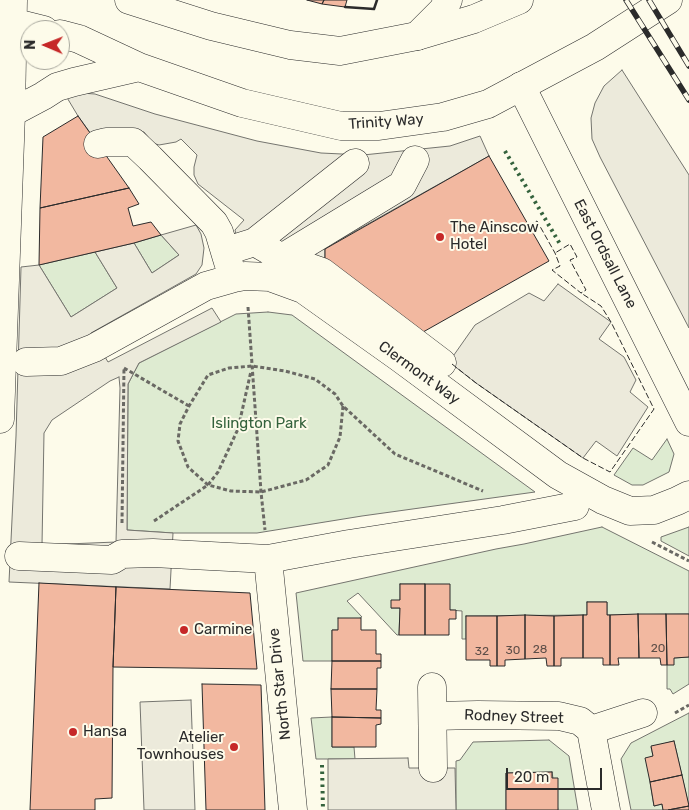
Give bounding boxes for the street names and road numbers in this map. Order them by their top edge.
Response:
street label: Trinity Way [348,110,424,134]
street label: East Ordsall Lane [570,196,640,312]
street label: Clermont Way [375,337,463,409]
street label: North Star Drive [265,627,295,741]
street label: Rodney Street [464,706,564,728]

